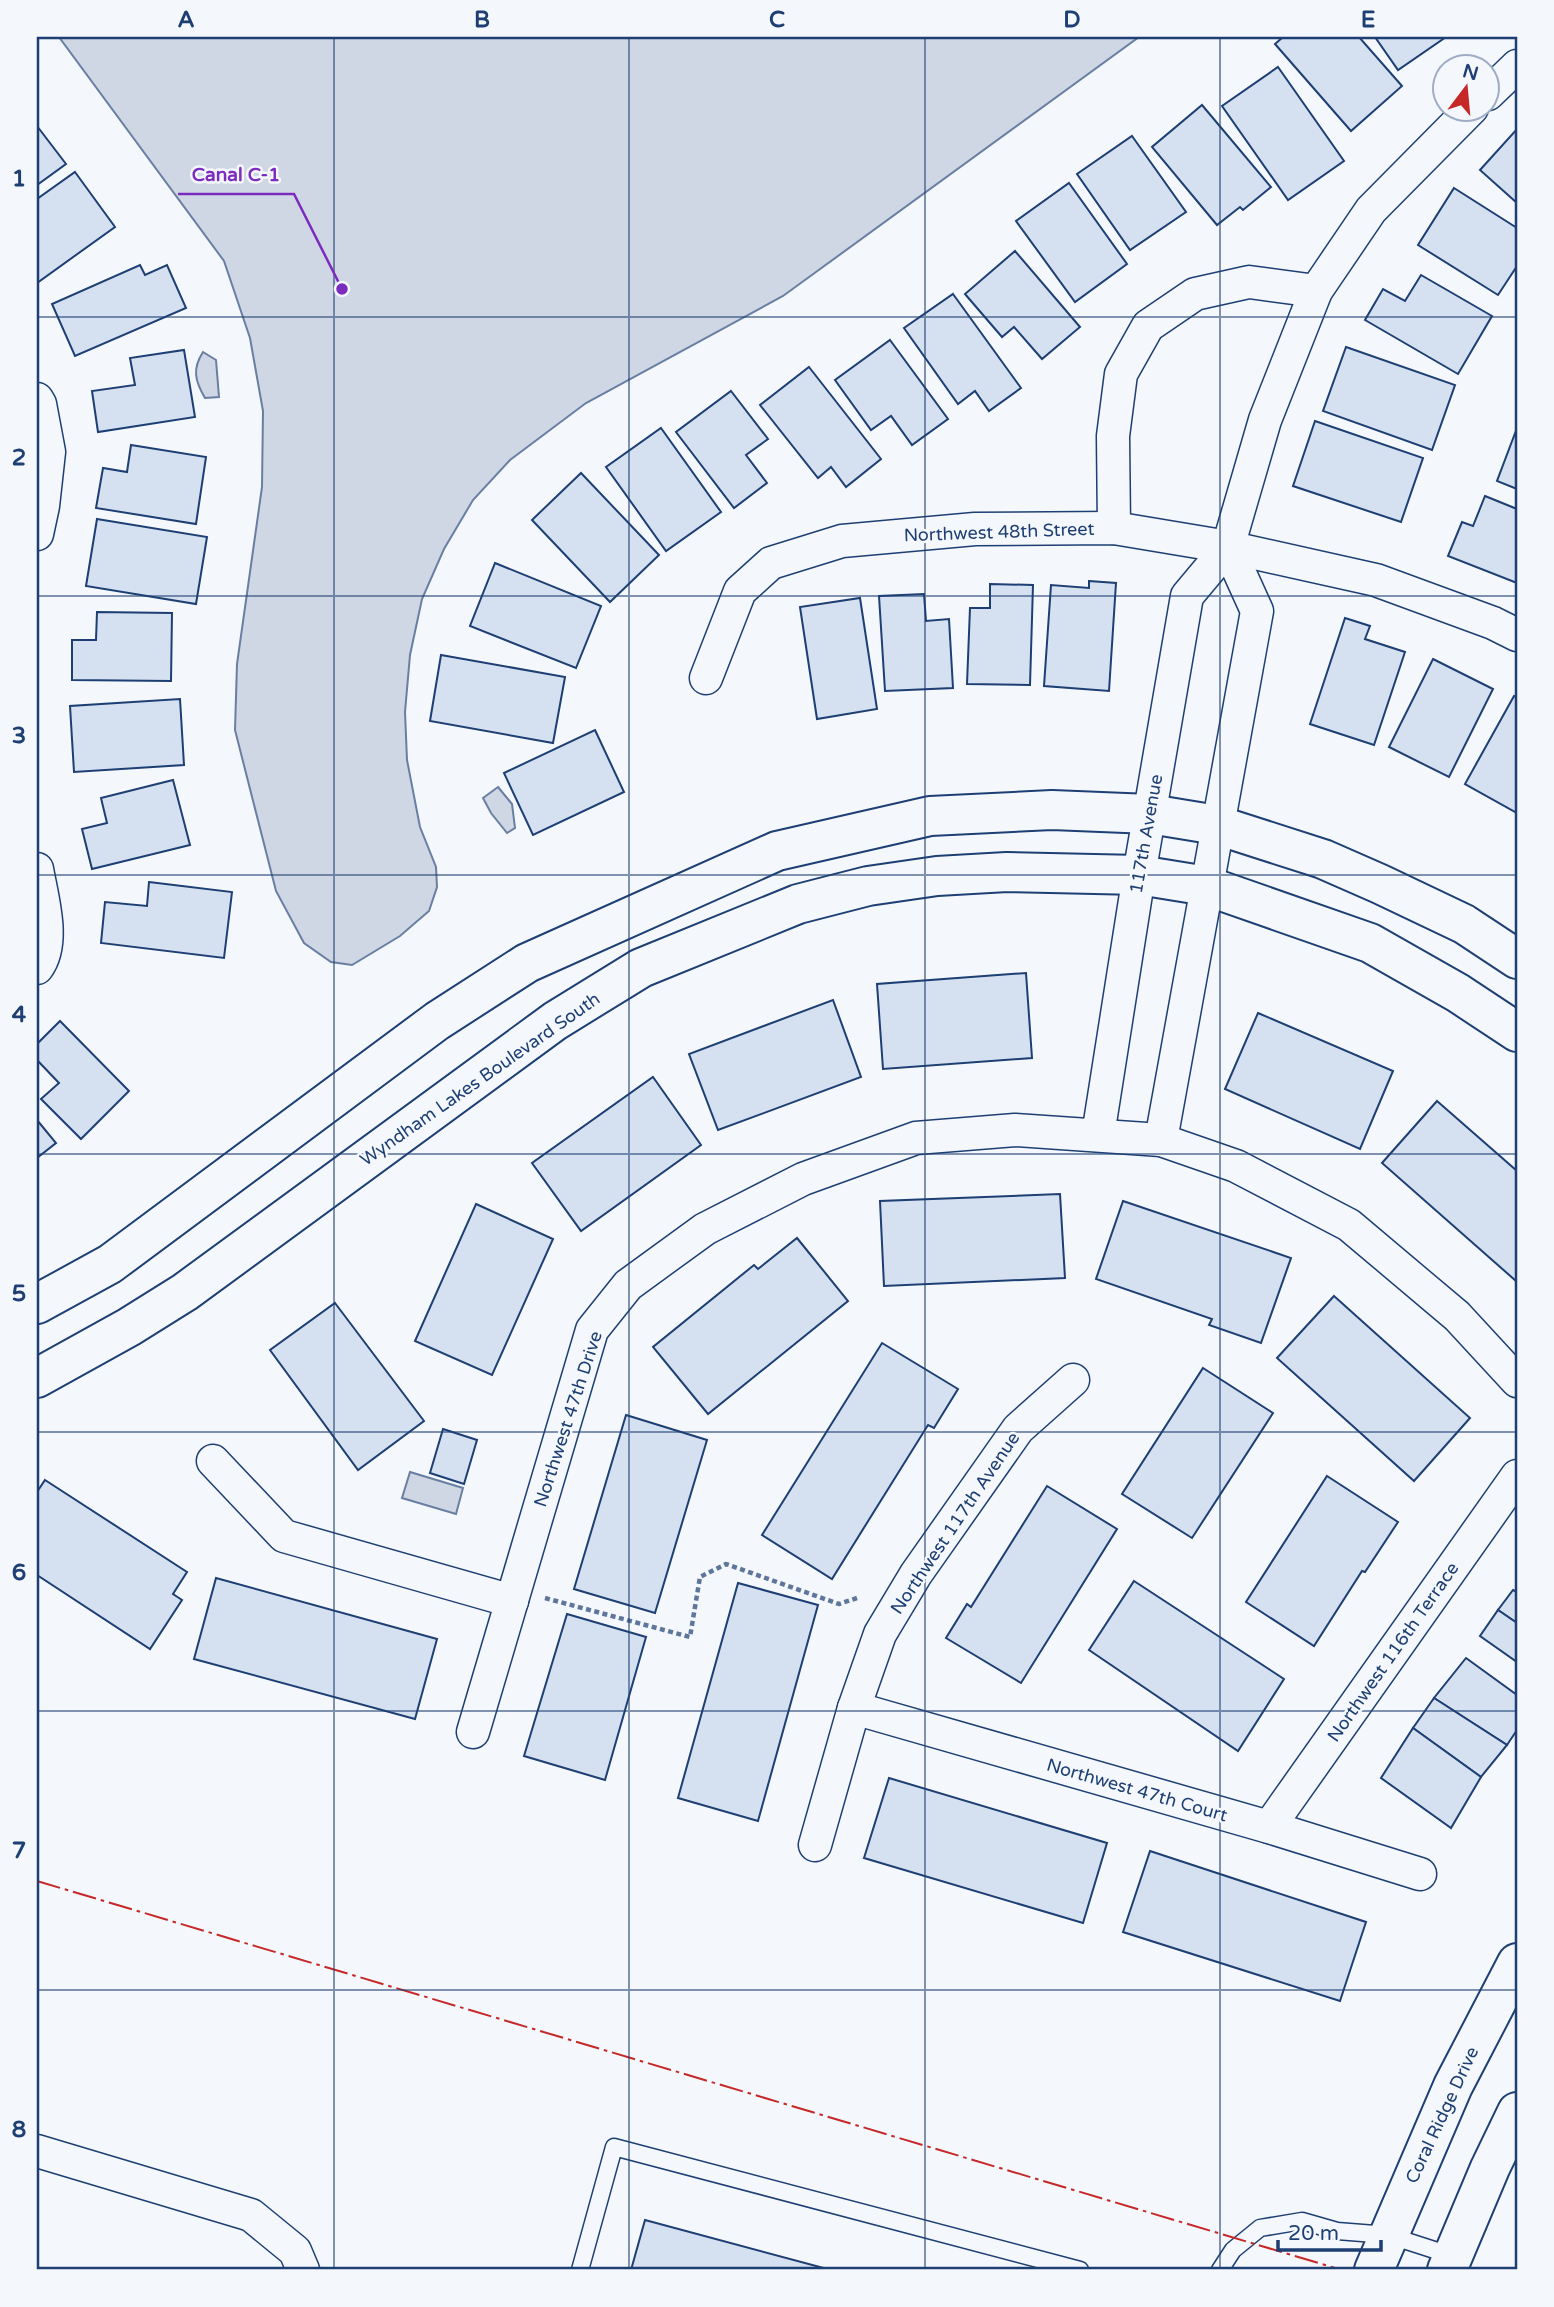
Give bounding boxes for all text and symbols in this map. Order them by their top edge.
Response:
text: A [177,6,195,34]
text: B [474,6,490,34]
text: C [769,6,785,34]
text: D [1063,6,1081,34]
text: E [1361,6,1375,34]
north arrow [1432,52,1502,122]
text: N [1460,60,1481,85]
callout: Canal C-1 [178,154,294,194]
text: Canal C-1 [192,164,280,186]
text: 1 [12,165,26,193]
text: 2 [12,444,26,472]
street label: Northwest 48th Street [903,518,1095,546]
text: 3 [12,722,26,750]
street label: 117th Avenue [1125,773,1167,895]
street label: Wyndham Lakes Boulevard South [356,987,604,1171]
text: 4 [12,1001,27,1029]
text: 5 [12,1280,26,1308]
street label: Northwest 47th Drive [529,1328,607,1510]
street label: Northwest 117th Avenue [886,1428,1024,1618]
street label: Northwest 116th Terrace [1323,1558,1463,1746]
text: 6 [12,1559,26,1587]
street label: Northwest 47th Court [1044,1754,1230,1826]
text: 7 [12,1837,26,1865]
street label: Coral Ridge Drive [1401,2043,1483,2187]
text: 8 [12,2116,26,2144]
scale bar [1278,2209,1381,2253]
text: 20 m [1288,2221,1339,2246]

